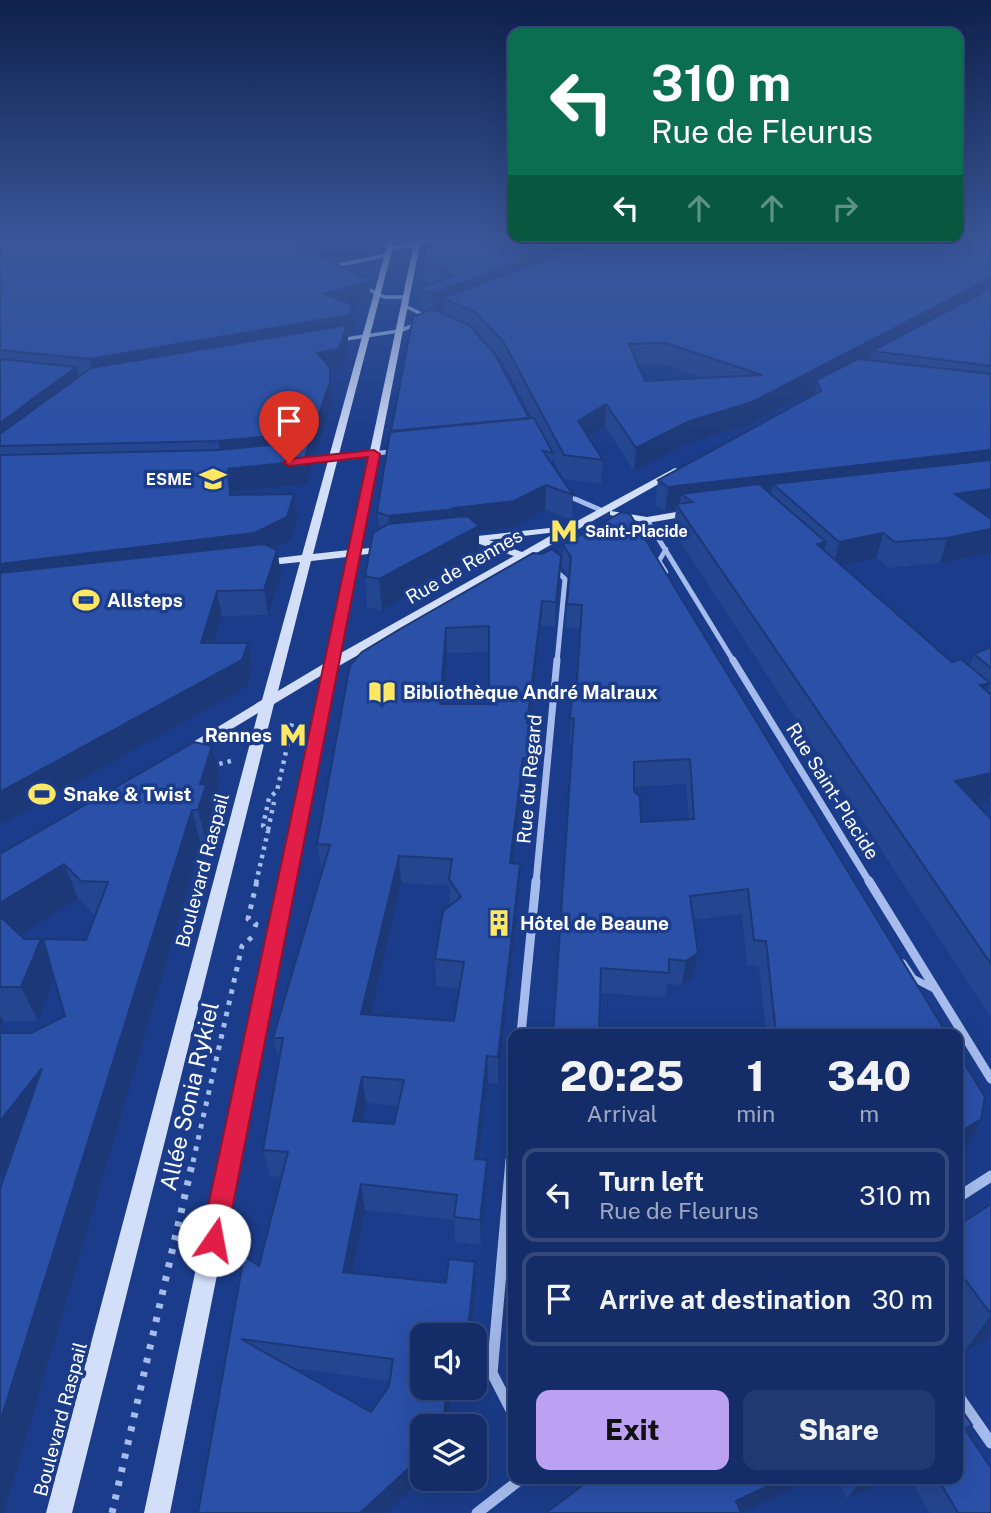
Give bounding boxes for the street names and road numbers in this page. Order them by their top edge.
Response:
street label: Rue de Rennes [402,524,526,608]
street label: Rue du Regard [512,713,546,845]
street label: Rue Saint-Placide [782,719,884,863]
street label: Boulevard Raspail [171,791,233,949]
street label: Allée Sonia Rykiel [154,999,224,1193]
street label: Boulevard Raspail [29,1340,91,1498]

